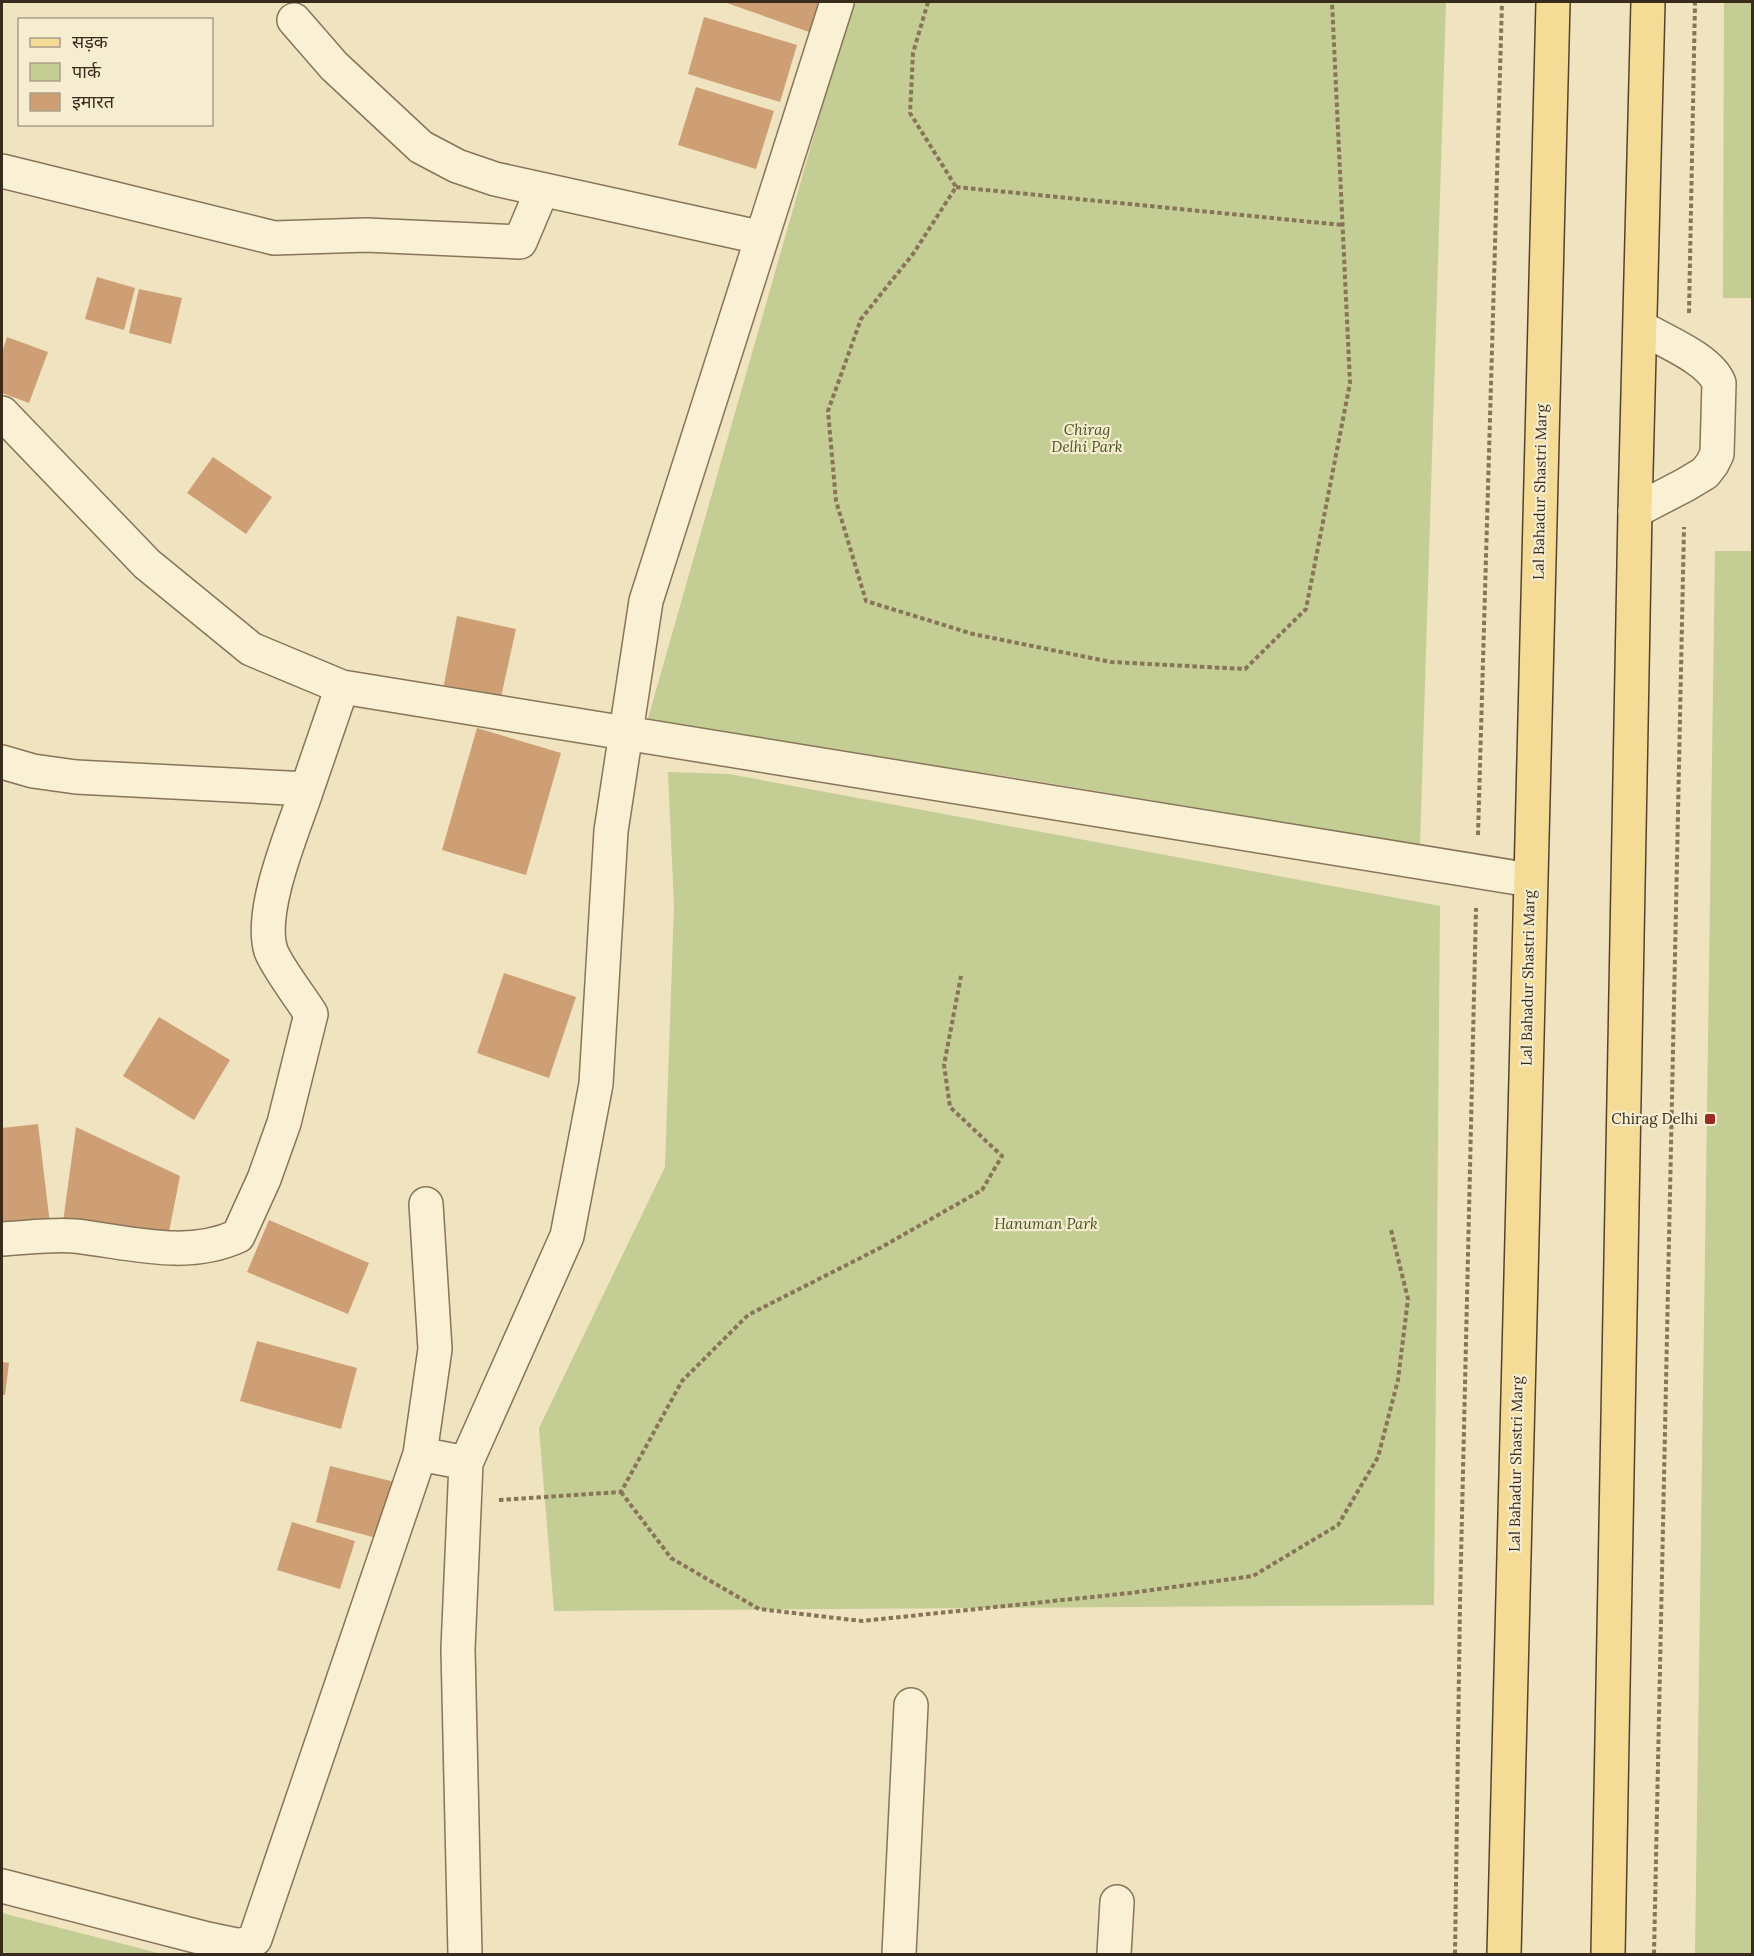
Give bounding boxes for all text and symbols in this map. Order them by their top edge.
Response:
legend [18,18,213,126]
text: सड़क [72,30,109,53]
text: पार्क [72,60,102,83]
text: इमारत [72,90,115,113]
street label: Lal Bahadur Shastri Marg [1528,403,1551,580]
park label: Chirag Delhi Park [1051,420,1123,456]
street label: Lal Bahadur Shastri Marg [1516,889,1539,1066]
place label: Chirag Delhi [1611,1109,1698,1128]
marker: Chirag Delhi [1703,1112,1717,1126]
park label: Hanuman Park [994,1214,1098,1233]
street label: Lal Bahadur Shastri Marg [1504,1375,1527,1552]

